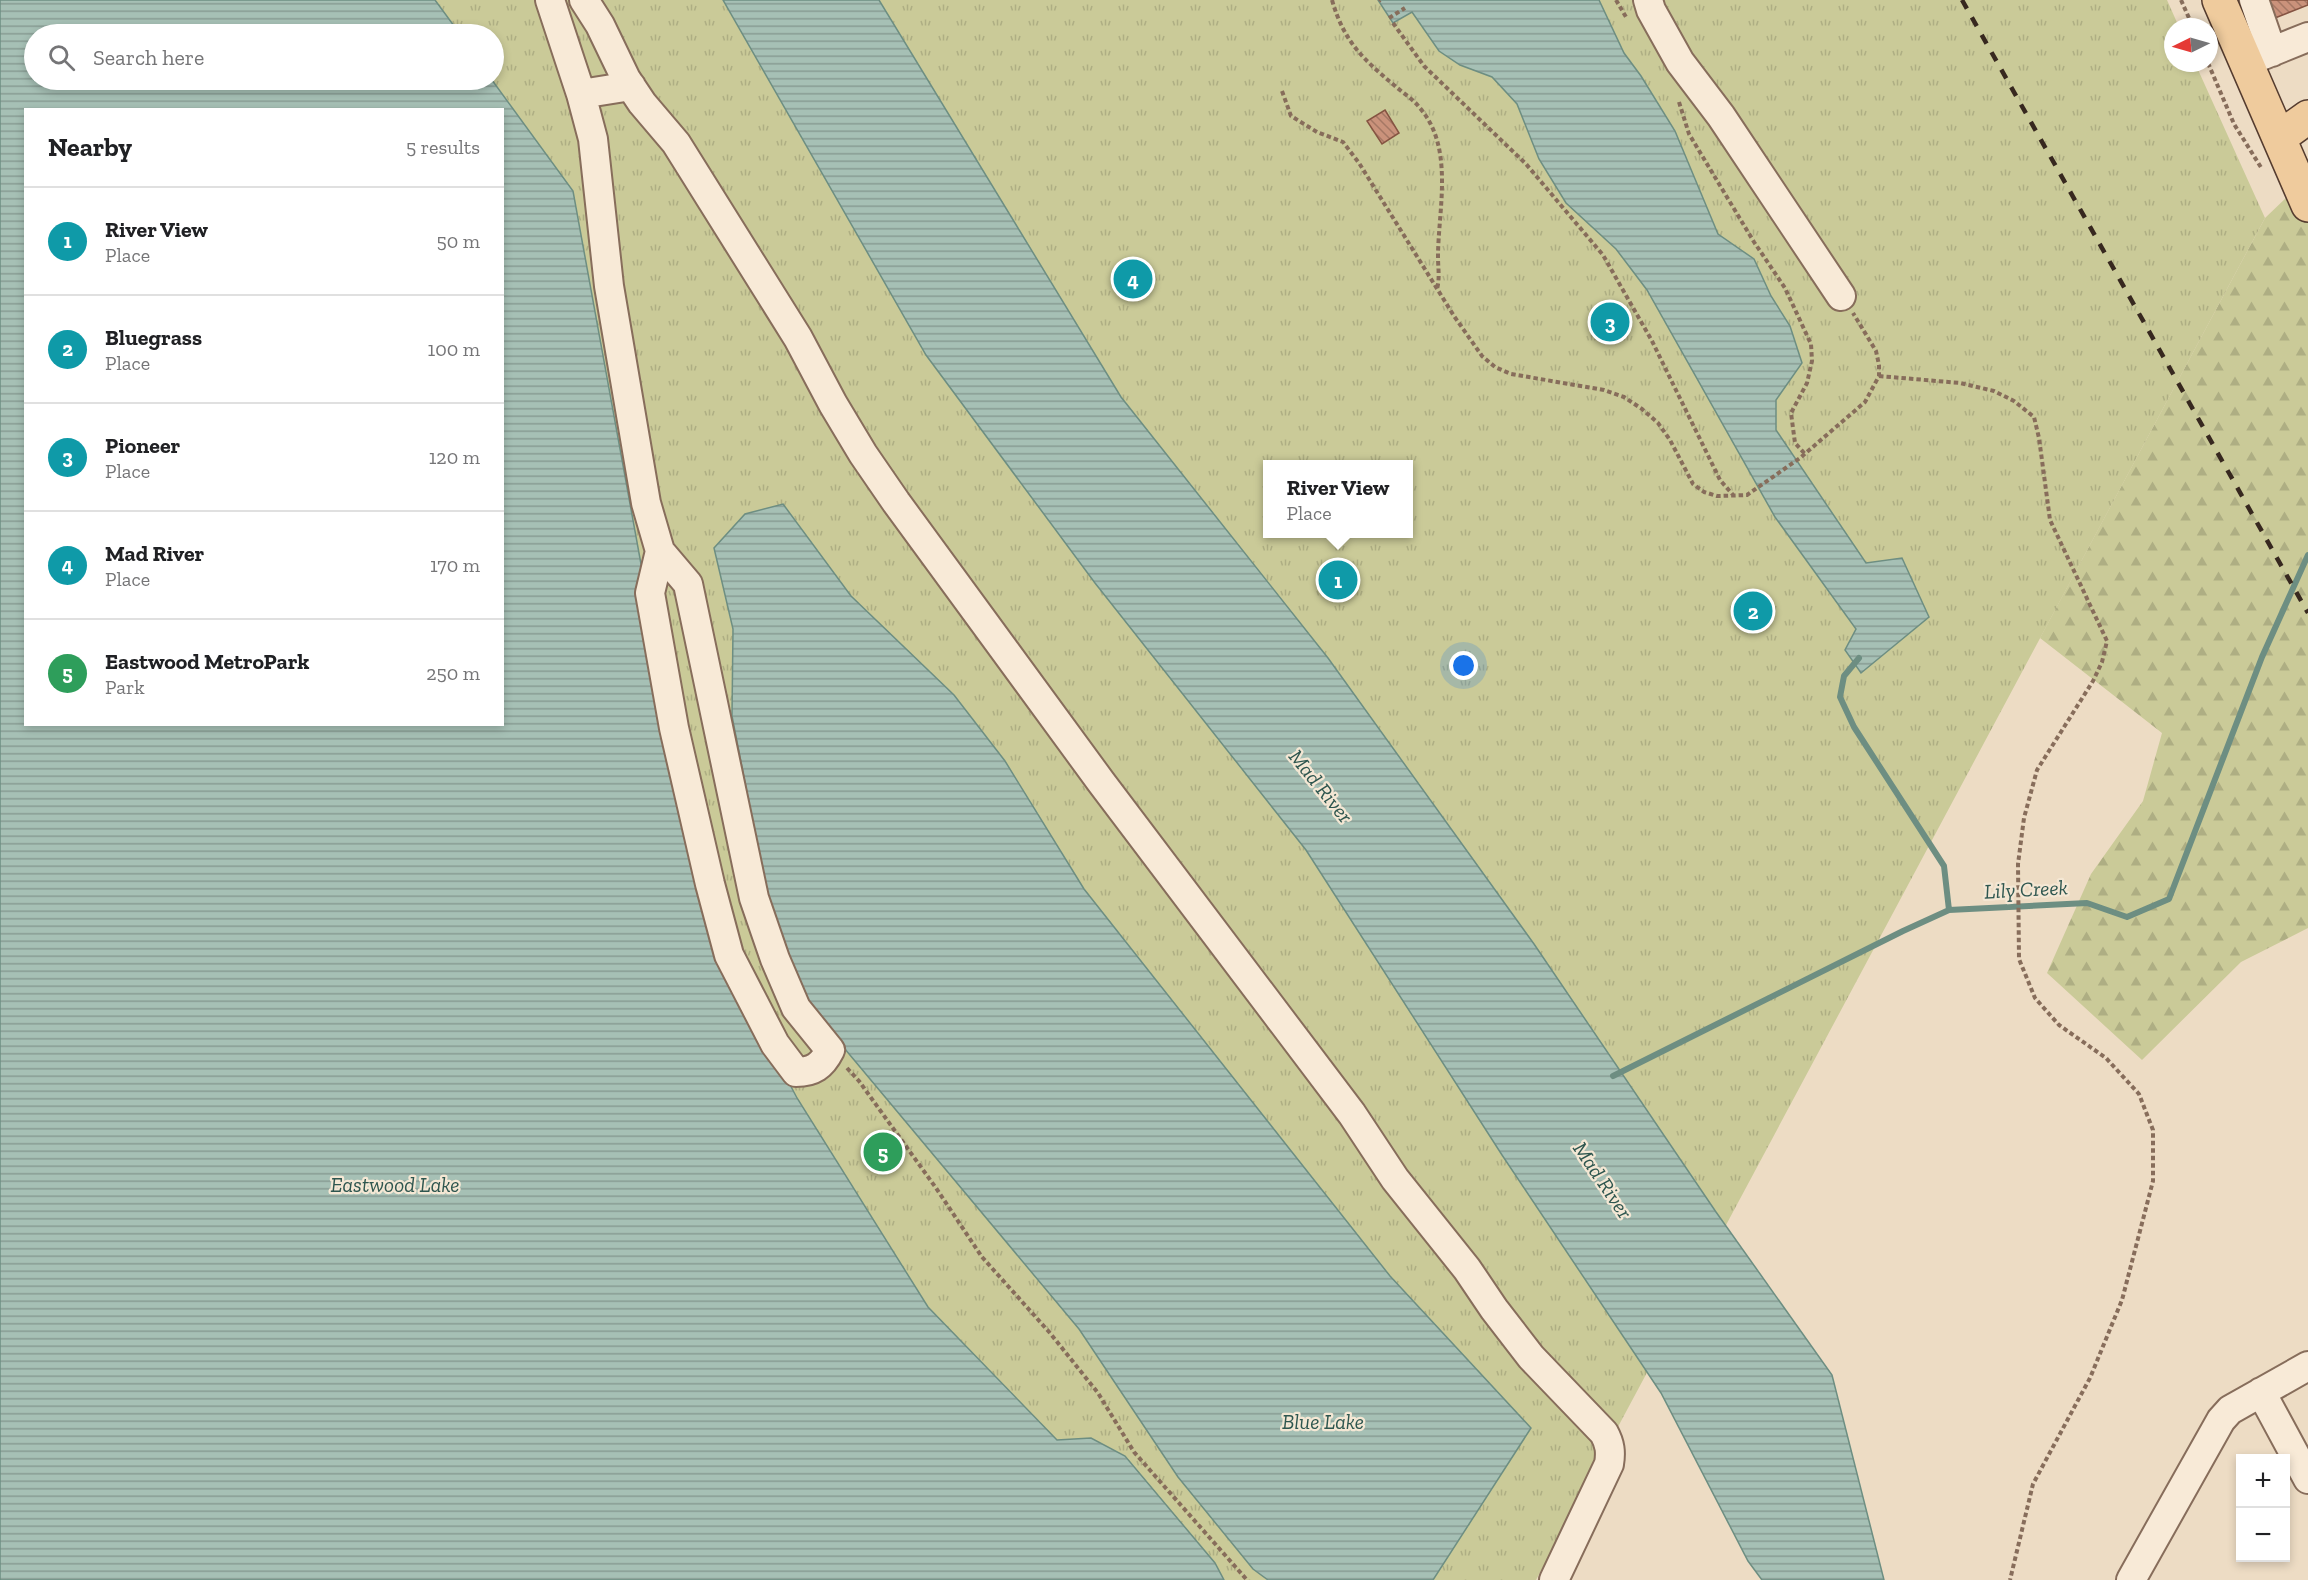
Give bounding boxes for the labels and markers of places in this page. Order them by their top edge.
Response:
pin: 4 [1114,256,1152,302]
pin: 3 [1590,300,1630,344]
pin: 1 [1318,558,1358,602]
pin: 2 [1734,588,1772,634]
pin: 5 [864,1130,902,1174]

